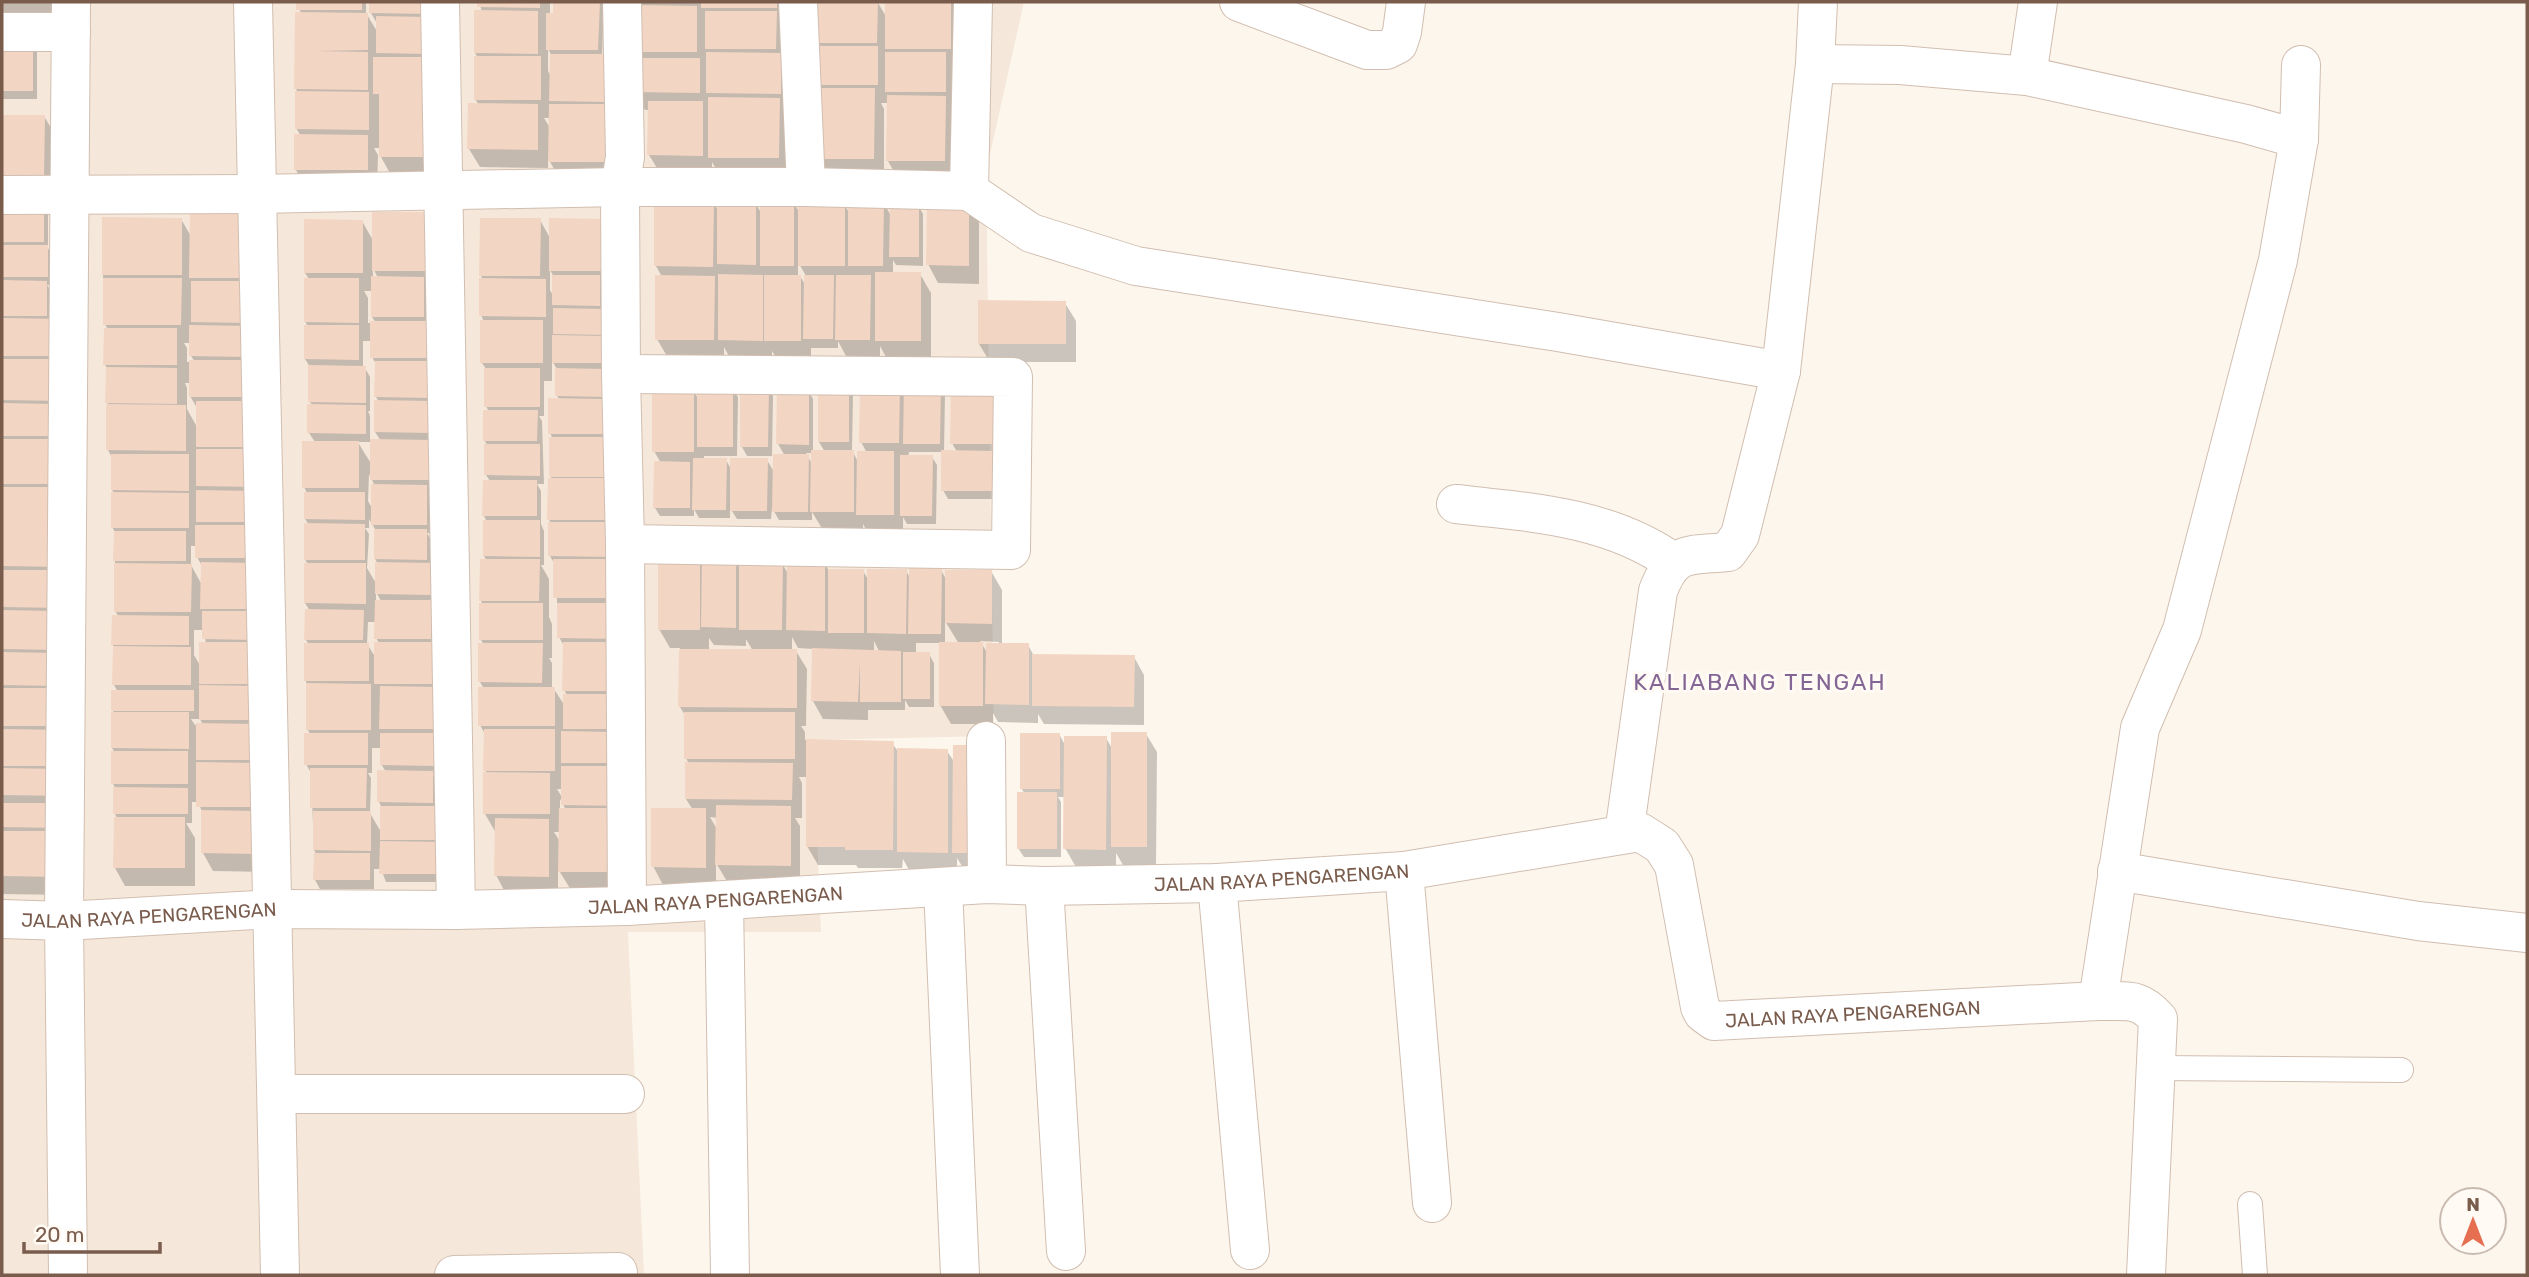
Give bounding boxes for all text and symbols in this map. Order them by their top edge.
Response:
district label: KALIABANG TENGAH [1633,668,1887,696]
street label: JALAN RAYA PENGARENGAN [1154,860,1410,896]
street label: JALAN RAYA PENGARENGAN [587,882,844,919]
street label: JALAN RAYA PENGARENGAN [21,898,277,933]
street label: JALAN RAYA PENGARENGAN [1725,996,1981,1032]
north arrow [2438,1186,2508,1256]
text: N [2466,1193,2480,1216]
scale bar [24,1210,161,1254]
text: 20 m [35,1222,84,1247]

